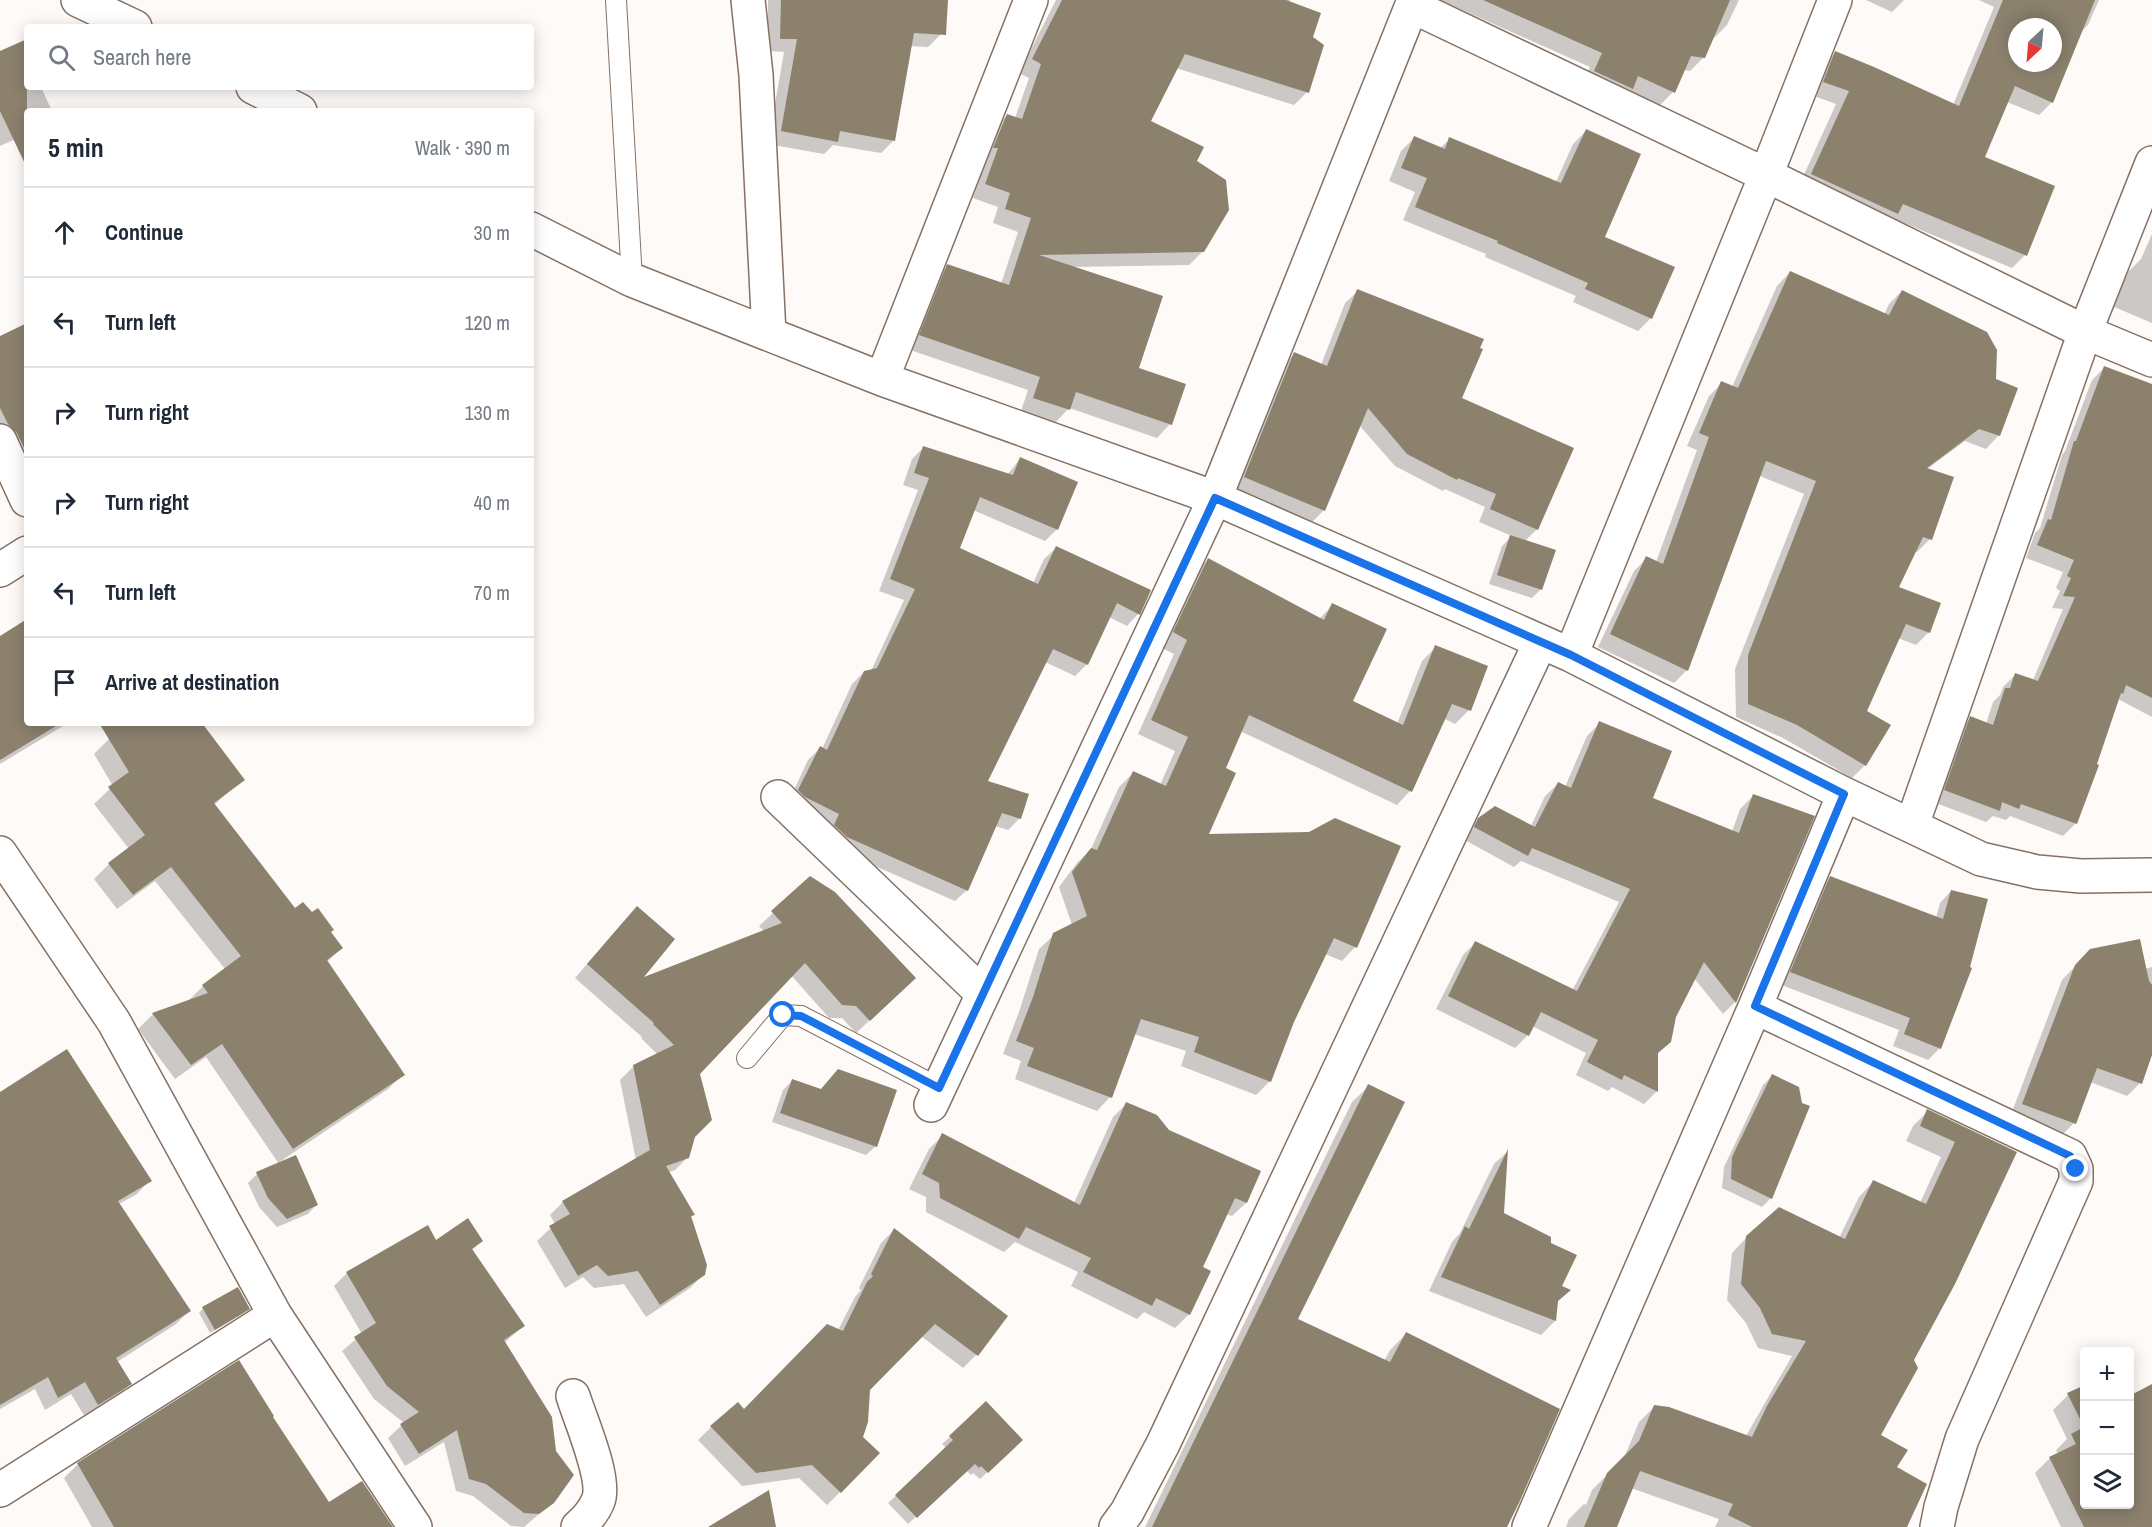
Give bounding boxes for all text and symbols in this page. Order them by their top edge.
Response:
north arrow [2008,18,2062,72]
search box [24,24,534,90]
icon: search [45,41,78,74]
text: Search here [93,42,191,72]
text: 5 min [48,130,104,165]
text: Walk · 390 m [415,134,510,161]
icon: ahead [48,216,81,249]
text: Continue [105,217,183,247]
text: 30 m [474,219,510,246]
icon: left [48,306,81,339]
text: Turn left [105,307,176,337]
text: 120 m [464,309,510,336]
icon: right [48,396,81,429]
text: Turn right [105,397,189,427]
text: 130 m [464,399,510,426]
icon: right [48,486,81,519]
text: Turn right [105,487,189,517]
text: 40 m [474,489,510,516]
icon: left [48,576,81,609]
text: Turn left [105,577,176,607]
text: 70 m [474,579,510,606]
icon: arrive [48,666,81,699]
text: Arrive at destination [105,667,279,697]
route start [769,1001,795,1027]
route end [2062,1155,2088,1181]
map controls [2080,1347,2134,1509]
button: + [2080,1347,2134,1401]
button: − [2080,1401,2134,1455]
button: layers [2080,1455,2134,1509]

